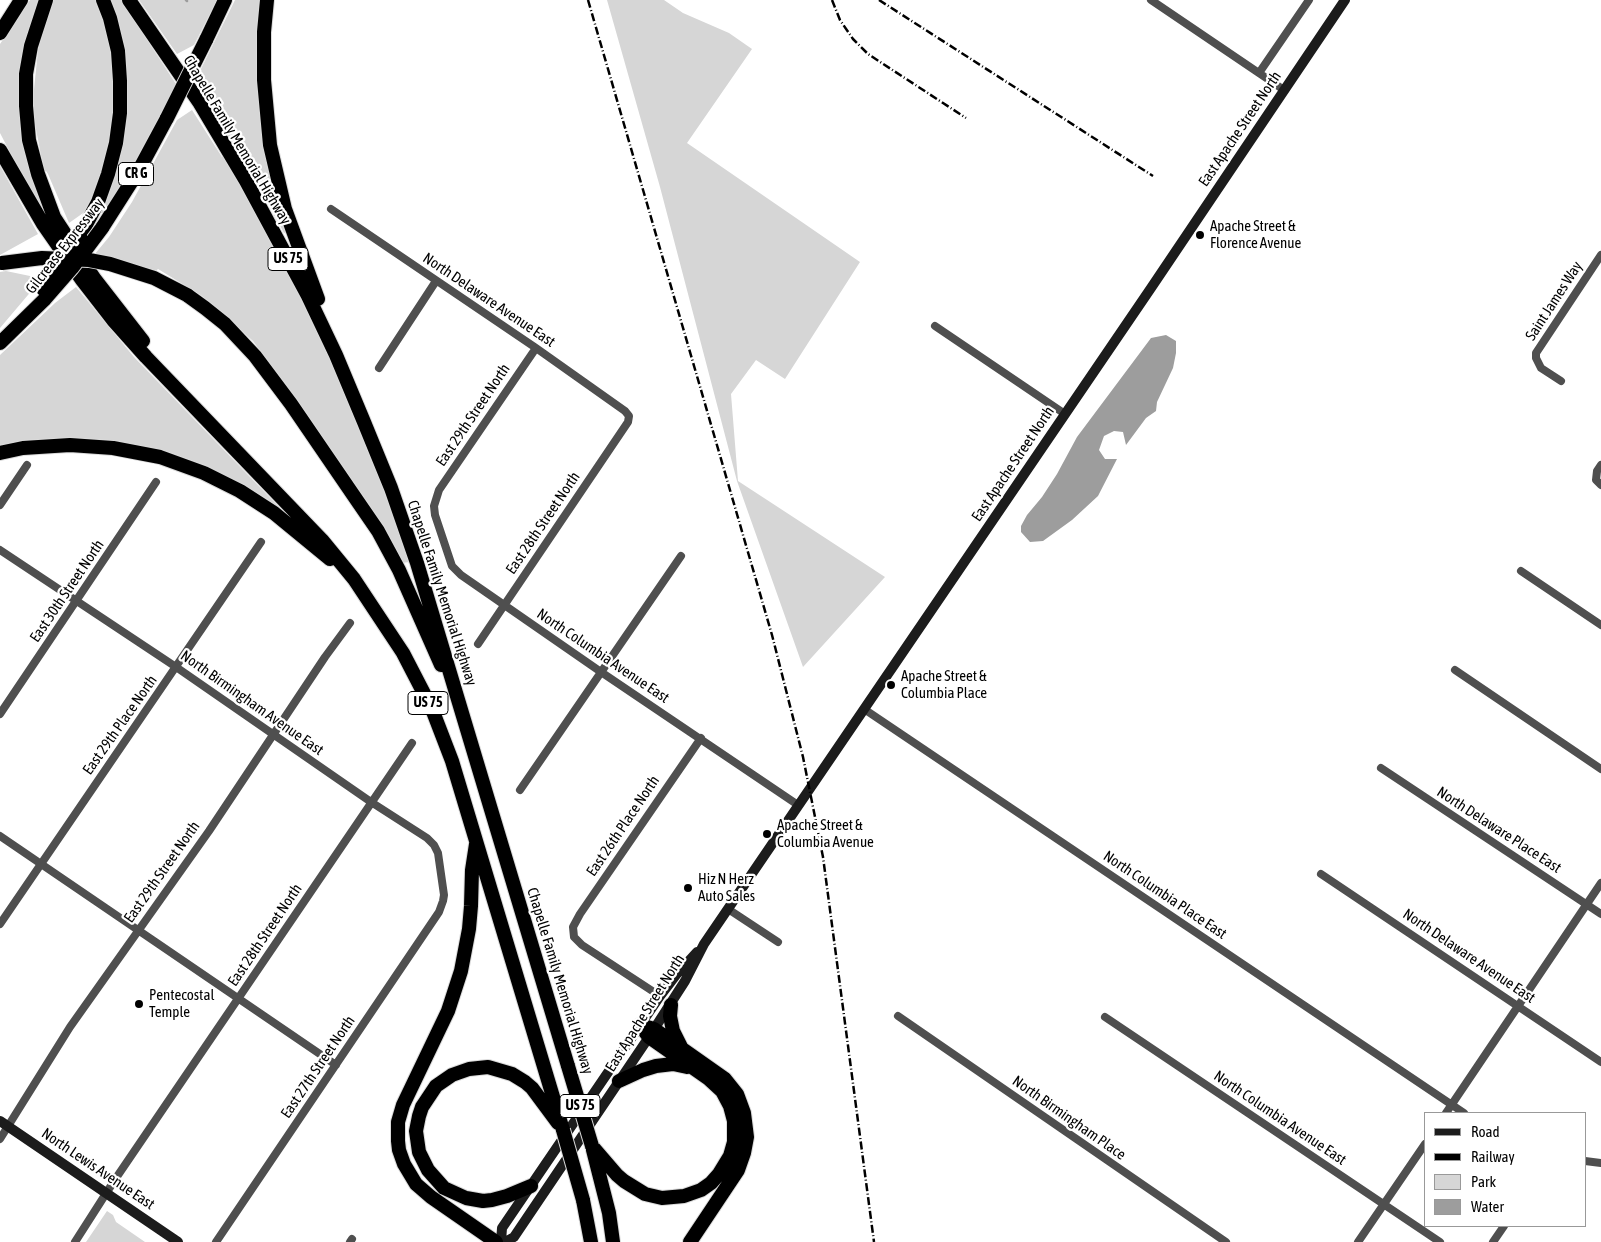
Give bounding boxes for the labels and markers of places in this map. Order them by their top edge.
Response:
place label: Apache Street & Florence Avenue [1210,217,1301,252]
marker: Apache Street & Florence Avenue [1194,229,1206,241]
place label: Apache Street & Columbia Place [901,667,987,702]
marker: Apache Street & Columbia Place [885,679,897,691]
place label: Apache Street & Columbia Avenue [777,816,874,851]
marker: Apache Street & Columbia Avenue [761,828,773,840]
place label: Hiz N Herz Auto Sales [698,870,755,905]
marker: Hiz N Herz Auto Sales [682,882,694,894]
place label: Pentecostal Temple [149,986,214,1021]
marker: Pentecostal Temple [133,998,145,1010]

